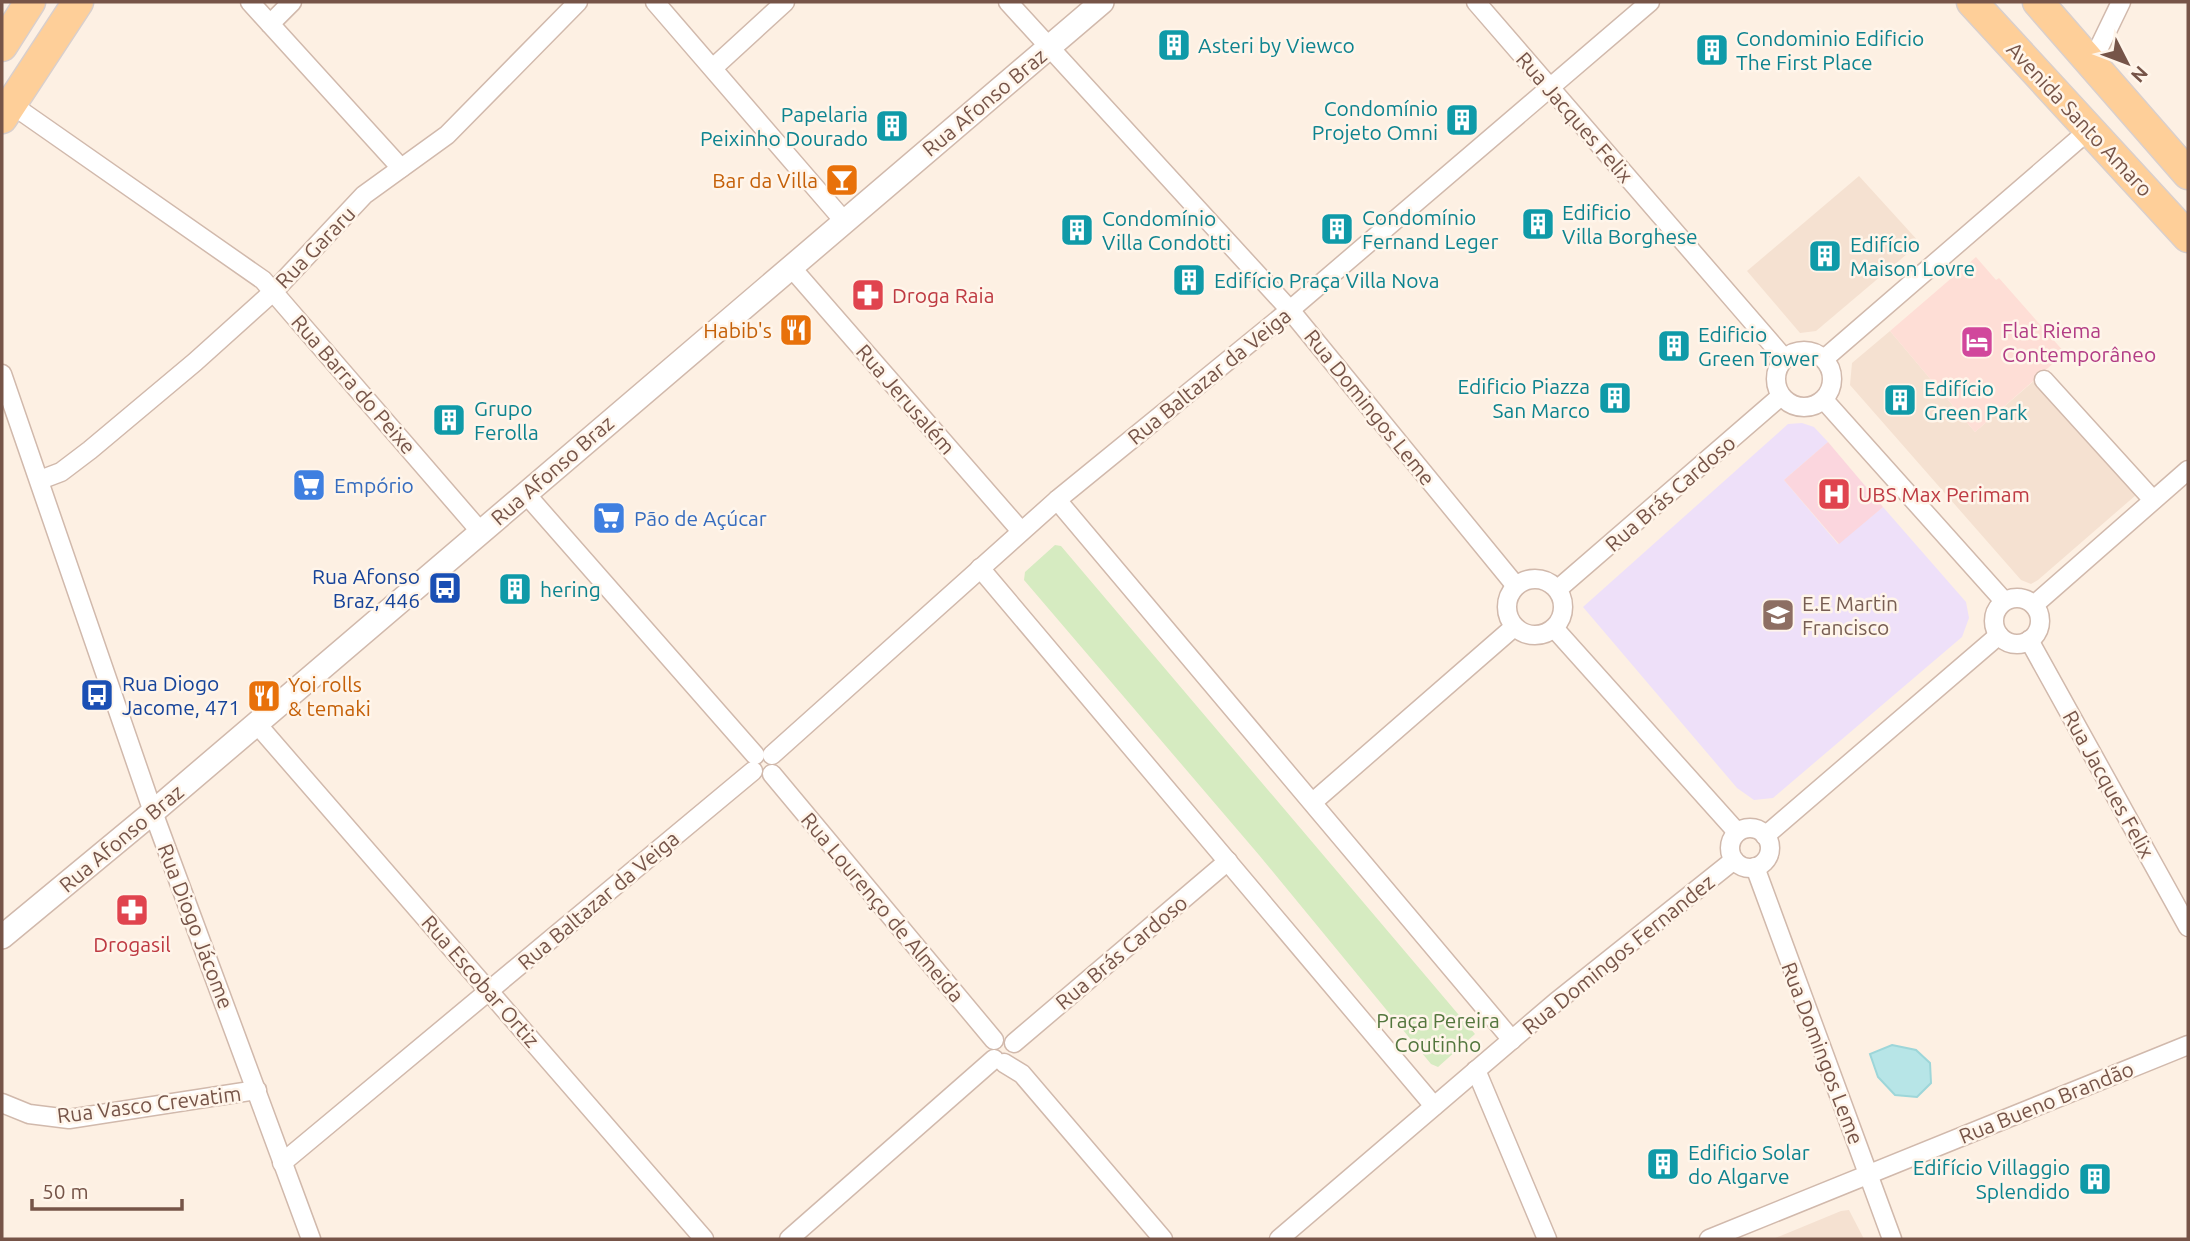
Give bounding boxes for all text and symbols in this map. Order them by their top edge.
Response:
building icon: Asteri by Viewco [1155,26,1193,64]
place label: Condominio Edificio The First Place [1736,26,1924,74]
north arrow [2092,28,2162,98]
building icon: Condominio Edificio The First Place [1693,31,1731,69]
place label: Asteri by Viewco [1198,33,1355,57]
street label: Avenida Santo Amaro [2002,37,2158,201]
street label: Rua Afonso Braz [917,43,1051,161]
street label: Rua Jacques Felix [1512,47,1638,187]
text: N [2127,62,2153,87]
place label: Condomínio Projeto Omni [1312,96,1438,144]
building icon: Condomínio Projeto Omni [1443,101,1481,139]
place label: Papelaria Peixinho Dourado [700,102,868,150]
building icon: Papelaria Peixinho Dourado [873,107,911,145]
bar icon: Bar da Villa [823,161,861,199]
place label: Bar da Villa [712,168,818,192]
place label: Edificio Villa Borghese [1562,200,1698,248]
street label: Rua Gararu [270,201,360,293]
place label: Condomínio Fernand Leger [1362,205,1498,253]
building icon: Edificio Villa Borghese [1519,205,1557,243]
place label: Condomínio Villa Condotti [1102,206,1231,254]
building icon: Condomínio Fernand Leger [1318,210,1356,248]
building icon: Condomínio Villa Condotti [1058,211,1096,249]
place label: Edifício Maison Lovre [1850,232,1975,280]
building icon: Edifício Maison Lovre [1806,237,1844,275]
building icon: Edifício Praça Villa Nova [1170,261,1208,299]
place label: Edifício Praça Villa Nova [1214,268,1439,292]
pharmacy icon: Droga Raia [849,276,887,314]
place label: Droga Raia [892,283,994,307]
street label: Rua Baltazar da Veiga [1123,303,1295,449]
street label: Rua Barra do Peixe [287,310,421,458]
restaurant icon: Habib's [777,311,815,349]
place label: Habib's [703,318,772,342]
place label: Flat Riema Contemporâneo [2002,318,2156,366]
place label: Edificio Green Tower [1698,322,1819,370]
hotel icon: Flat Riema Contemporâneo [1958,323,1996,361]
street label: Rua Domingos Leme [1300,324,1440,490]
building icon: Edificio Green Tower [1655,327,1693,365]
street label: Rua Jerusalém [852,339,960,459]
place label: Edificio Piazza San Marco [1457,374,1590,422]
place label: Edifício Green Park [1924,376,2028,424]
building icon: Edificio Piazza San Marco [1596,379,1634,417]
building icon: Edifício Green Park [1881,381,1919,419]
place label: Grupo Ferolla [474,396,539,444]
building icon: Grupo Ferolla [430,401,468,439]
street label: Rua Afonso Braz [486,410,618,530]
street label: Rua Brás Cardoso [1600,430,1740,556]
supermarket icon: Empório [290,466,328,504]
place label: Empório [334,473,414,497]
hospital icon: UBS Max Perimam [1815,475,1853,513]
place label: UBS Max Perimam [1858,482,2030,506]
supermarket icon: Pão de Açúcar [590,499,628,537]
place label: Pão de Açúcar [634,506,767,530]
place label: Rua Afonso Braz, 446 [312,564,420,612]
bus stop icon: Rua Afonso Braz, 446 [426,569,464,607]
building icon: hering [496,570,534,608]
place label: hering [540,577,601,601]
place label: E.E Martin Francisco [1802,591,1898,639]
school or university icon: E.E Martin Francisco [1759,596,1797,634]
place label: Rua Diogo Jacome, 471 [122,671,240,719]
place label: Yoi rolls & temaki [288,672,371,720]
bus stop icon: Rua Diogo Jacome, 471 [78,676,116,714]
restaurant icon: Yoi rolls & temaki [245,677,283,715]
street label: Rua Jacques Felix [2058,706,2160,862]
street label: Rua Afonso Braz [54,779,188,897]
street label: Rua Lourenço de Almeida [797,807,969,1007]
street label: Rua Baltazar da Veiga [513,826,683,974]
street label: Rua Diogo Jácome [153,840,239,1012]
street label: Rua Domingos Fernandez [1517,869,1719,1039]
street label: Rua Brás Cardoso [1050,890,1192,1014]
pharmacy icon: Drogasil [113,891,151,929]
street label: Rua Escobar Ortiz [417,910,545,1052]
place label: Drogasil [93,932,171,956]
street label: Rua Domingos Leme [1777,958,1869,1148]
park label: Praça Pereira Coutinho [1376,1008,1500,1056]
street label: Rua Bueno Brandão [1955,1056,2137,1148]
street label: Rua Vasco Crevatim [56,1081,242,1127]
place label: Edificio Solar do Algarve [1688,1140,1810,1188]
building icon: Edificio Solar do Algarve [1644,1145,1682,1183]
place label: Edifício Villaggio Splendido [1913,1155,2070,1203]
building icon: Edifício Villaggio Splendido [2076,1160,2114,1198]
scale bar [32,1168,182,1212]
text: 50 m [42,1179,89,1203]

